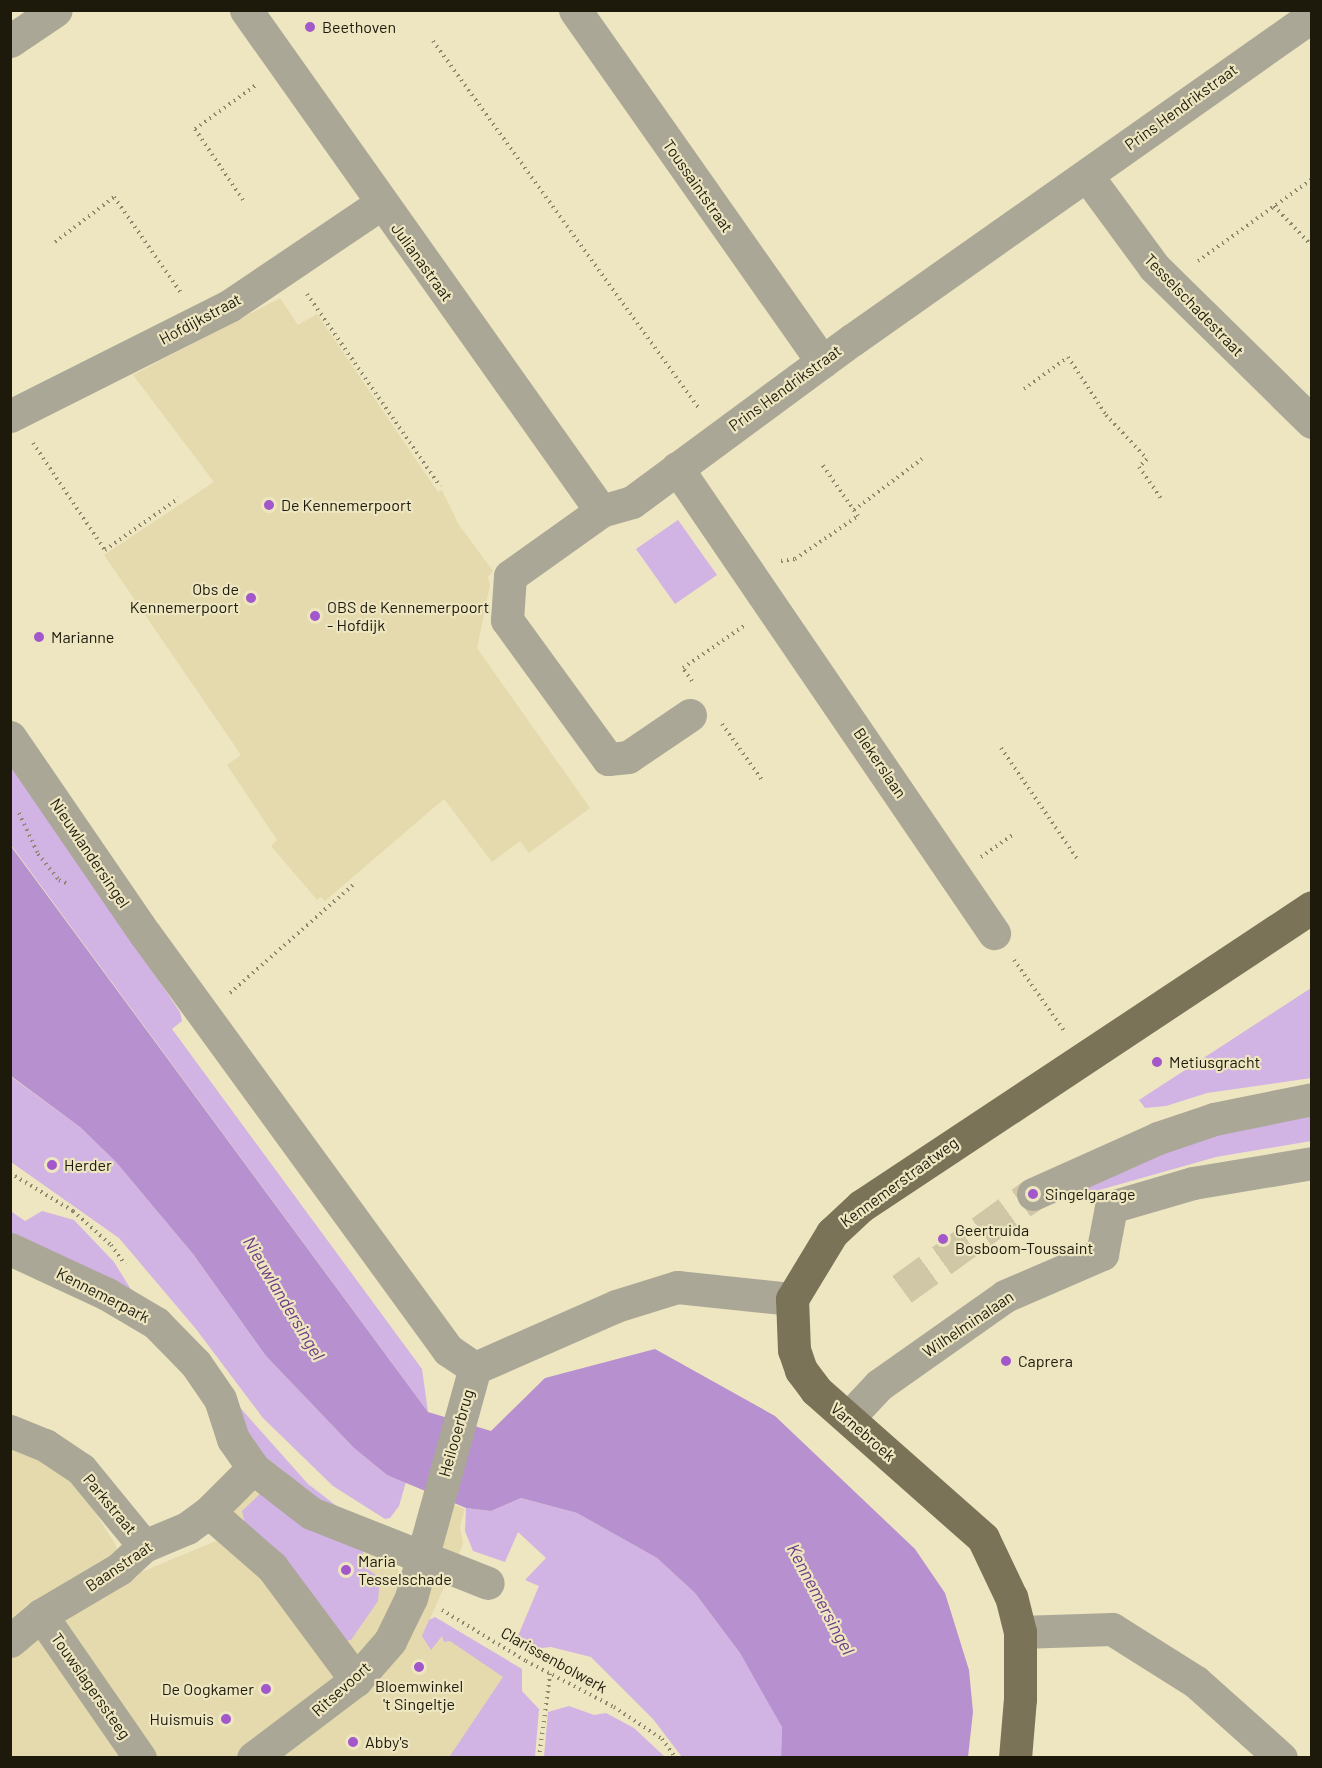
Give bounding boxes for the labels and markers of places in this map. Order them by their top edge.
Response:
place label: Beethoven [322,17,396,37]
marker: Beethoven [303,20,317,34]
place label: De Kennemerpoort [281,495,412,515]
marker: De Kennemerpoort [262,498,276,512]
place label: Obs de Kennemerpoort [130,579,239,617]
marker: Obs de Kennemerpoort [244,591,258,605]
place label: OBS de Kennemerpoort - Hofdijk [327,597,489,635]
marker: OBS de Kennemerpoort - Hofdijk [308,609,322,623]
place label: Marianne [51,627,114,647]
marker: Marianne [32,630,46,644]
place label: Metiusgracht [1169,1052,1260,1072]
marker: Metiusgracht [1150,1055,1164,1069]
place label: Herder [64,1155,112,1175]
marker: Herder [45,1158,59,1172]
place label: Singelgarage [1045,1184,1136,1204]
marker: Singelgarage [1026,1187,1040,1201]
place label: Geertruida Bosboom-Toussaint [955,1220,1093,1258]
marker: Geertruida Bosboom-Toussaint [936,1232,950,1246]
place label: Caprera [1018,1351,1073,1371]
marker: Caprera [999,1354,1013,1368]
place label: Maria Tesselschade [358,1551,452,1589]
marker: Maria Tesselschade [339,1563,353,1577]
marker: Bloemwinkel 't Singeltje [412,1660,426,1674]
place label: Bloemwinkel 't Singeltje [375,1676,463,1714]
place label: De Oogkamer [162,1679,254,1699]
marker: De Oogkamer [259,1682,273,1696]
place label: Huismuis [150,1709,214,1729]
marker: Huismuis [219,1712,233,1726]
place label: Abby's [365,1732,409,1752]
marker: Abby's [346,1735,360,1749]

